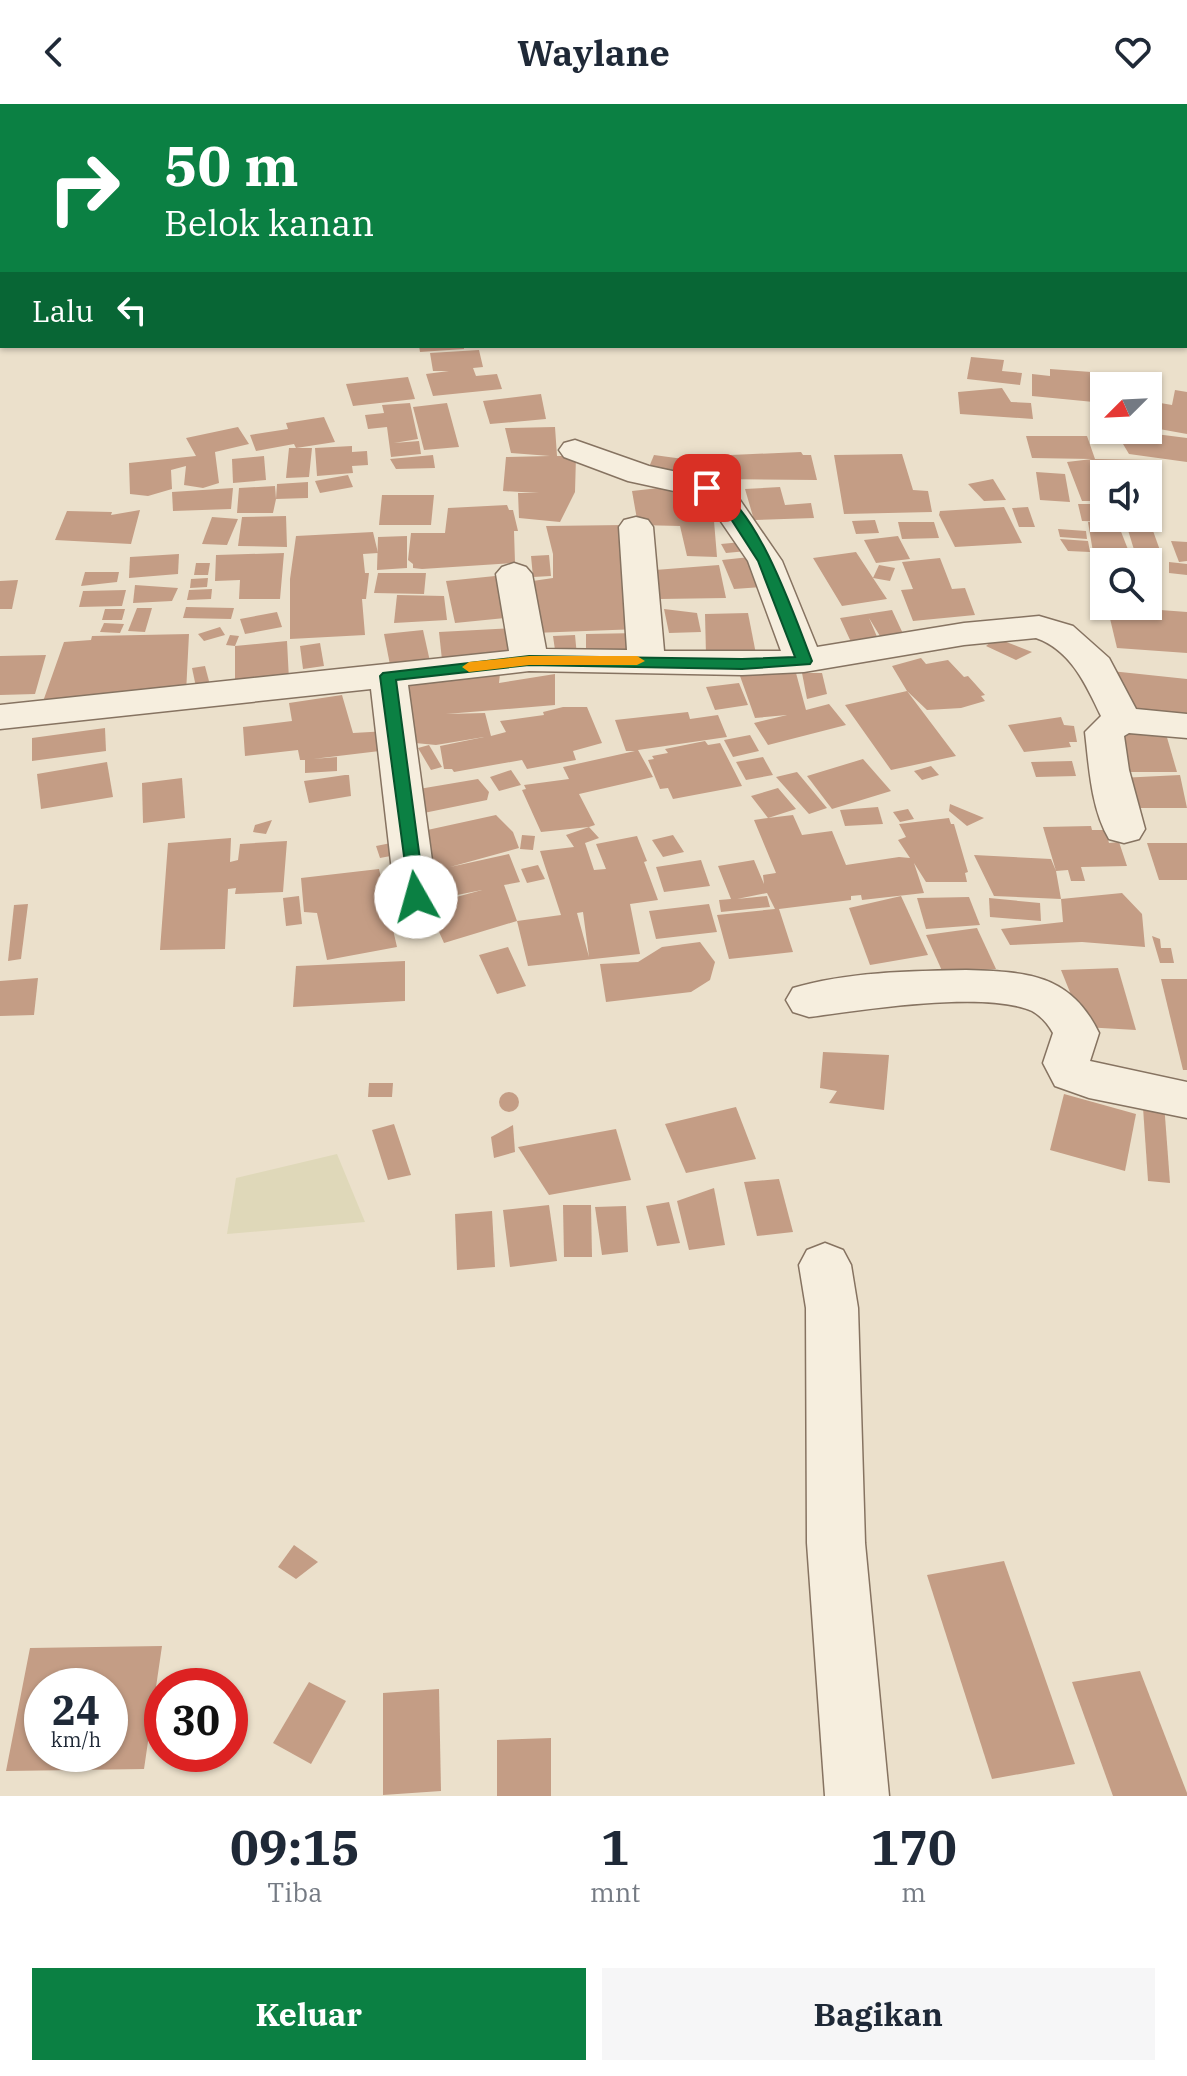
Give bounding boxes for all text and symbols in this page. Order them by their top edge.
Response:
text: Waylane [517,29,670,76]
icon: back [32,30,76,74]
icon: heart [1111,30,1155,74]
text: 50 m [164,129,299,201]
icon: right [32,136,136,240]
text: Belok kanan [164,199,374,246]
icon: left [110,288,154,332]
text: Lalu [32,291,94,330]
north arrow [1090,372,1162,444]
map controls [1090,372,1162,620]
pin [673,454,741,522]
button: sound [1090,460,1162,532]
icon: arrive [685,466,729,510]
button: search [1090,548,1162,620]
position arrow [374,855,458,939]
speed limit sign: 30 [144,1668,248,1772]
text: 24 [52,1684,100,1736]
text: km/h [51,1726,101,1753]
text: 09:15 [230,1816,360,1878]
text: 1 [601,1816,630,1878]
text: 170 [871,1816,957,1878]
text: Tiba [267,1875,323,1909]
text: mnt [590,1875,640,1909]
text: m [901,1875,926,1909]
button: Keluar [32,1968,586,2060]
button: Bagikan [602,1968,1155,2060]

